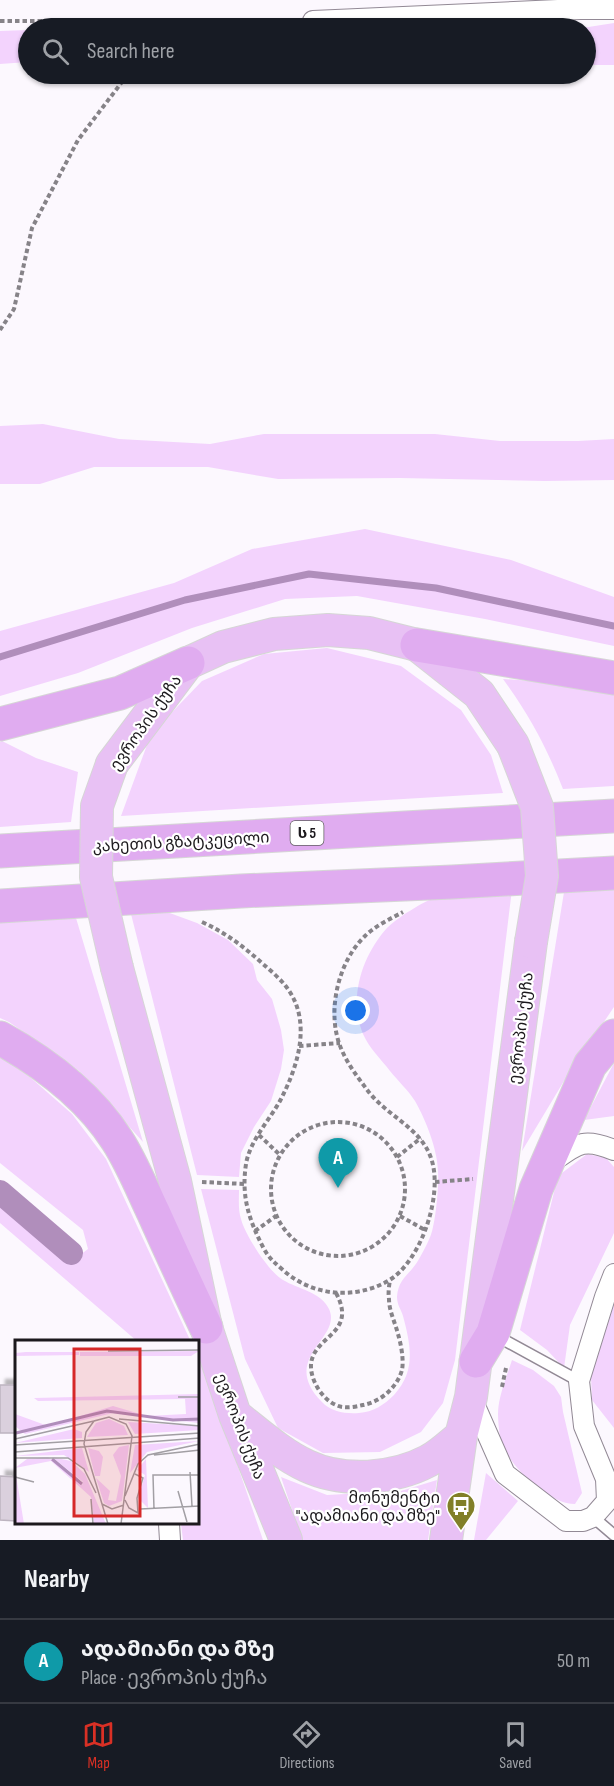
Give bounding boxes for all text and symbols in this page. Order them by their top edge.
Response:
search box [18,18,596,84]
icon: search [39,35,72,68]
text: Search here [87,38,174,65]
street label: ევროპის ქუჩა [106,671,186,774]
road number: ს 5 [290,821,324,845]
street label: კახეთის გზატკეცილი [92,828,270,857]
street label: ევროპის ქუჩა [505,971,538,1085]
your location [341,996,370,1025]
pin: A [318,1138,358,1188]
inset map [15,1340,200,1525]
street label: ევროპის ქუჩა [211,1371,269,1482]
place label: მონუმენტი "ადამიანი და მზე" [296,1489,440,1526]
bus stop icon: მონუმენტი "ადამიანი და მზე" [445,1490,477,1532]
text: Nearby [24,1564,90,1595]
text: ადამიანი და მზე [81,1636,275,1663]
text: A [39,1649,48,1673]
text: 50 m [557,1649,590,1673]
text: Place · ევროპის ქუჩა [81,1666,267,1690]
tab: Map [82,1718,115,1773]
tab: Directions [279,1718,335,1773]
tab: Saved [499,1718,532,1773]

